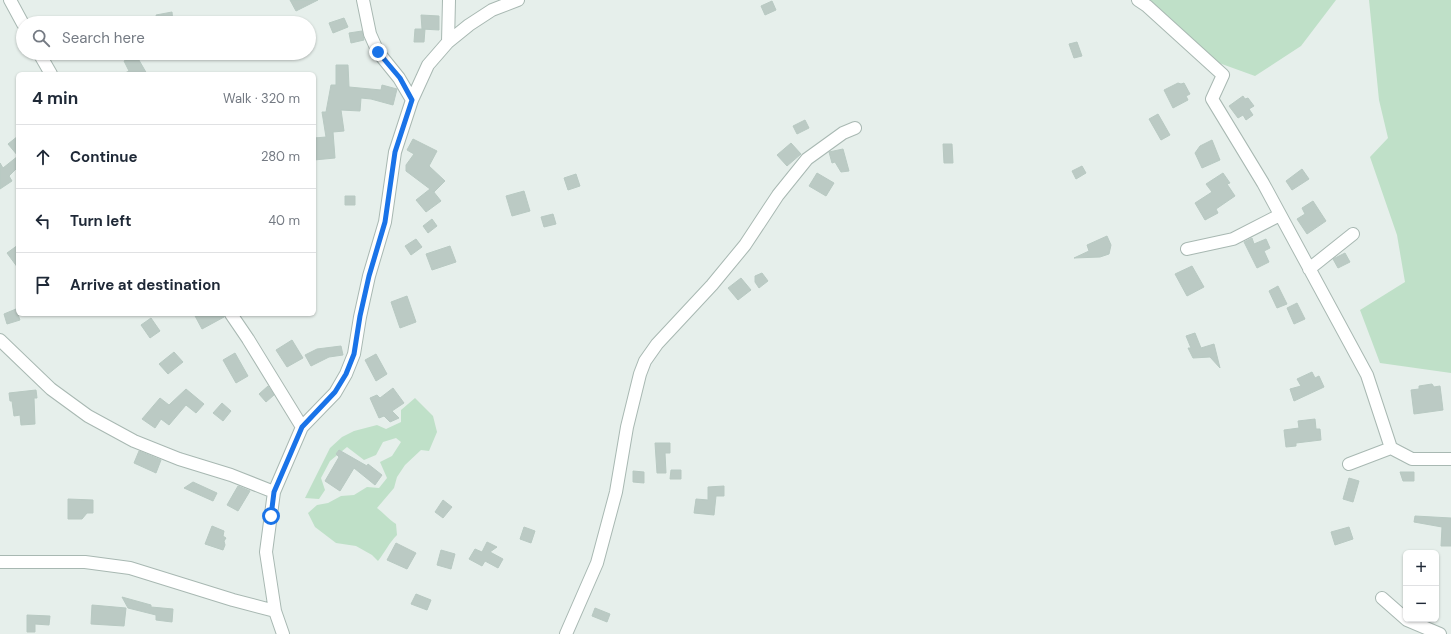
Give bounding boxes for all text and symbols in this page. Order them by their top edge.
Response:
search box [16,16,316,60]
icon: search [30,27,52,49]
text: Search here [62,28,145,48]
route end [369,43,387,61]
text: 4 min [32,87,78,109]
text: Walk · 320 m [223,90,300,107]
icon: ahead [32,146,54,168]
text: Continue [70,147,138,167]
text: 280 m [261,148,300,165]
icon: left [32,210,54,232]
text: Turn left [70,211,131,231]
text: 40 m [268,212,300,229]
icon: arrive [32,274,54,296]
text: Arrive at destination [70,275,221,295]
route start [262,507,280,525]
map controls [1403,550,1439,622]
button: + [1403,550,1439,586]
button: − [1403,586,1439,622]

